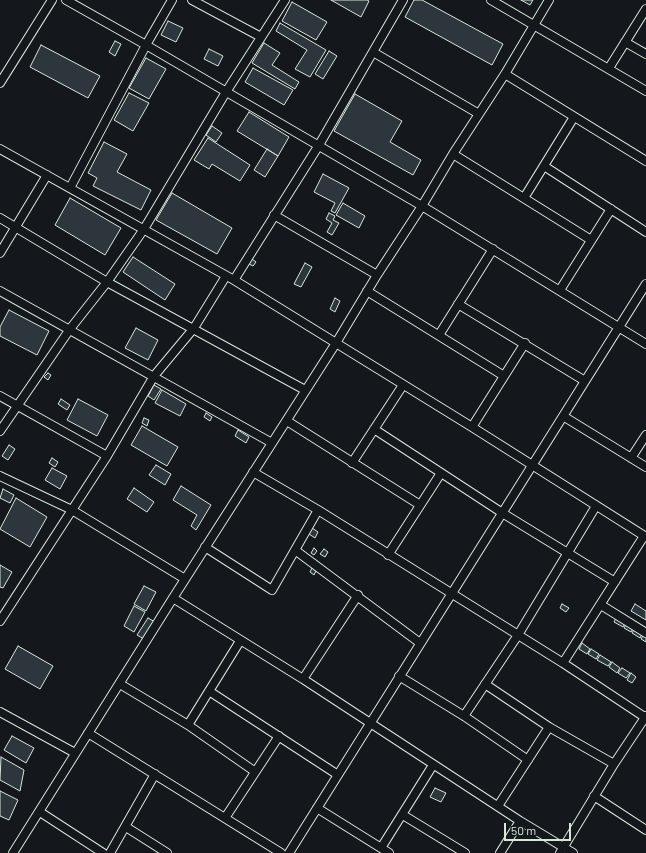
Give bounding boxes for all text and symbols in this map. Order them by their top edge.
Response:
scale bar [506,815,573,841]
text: 50 m [511,823,536,837]

